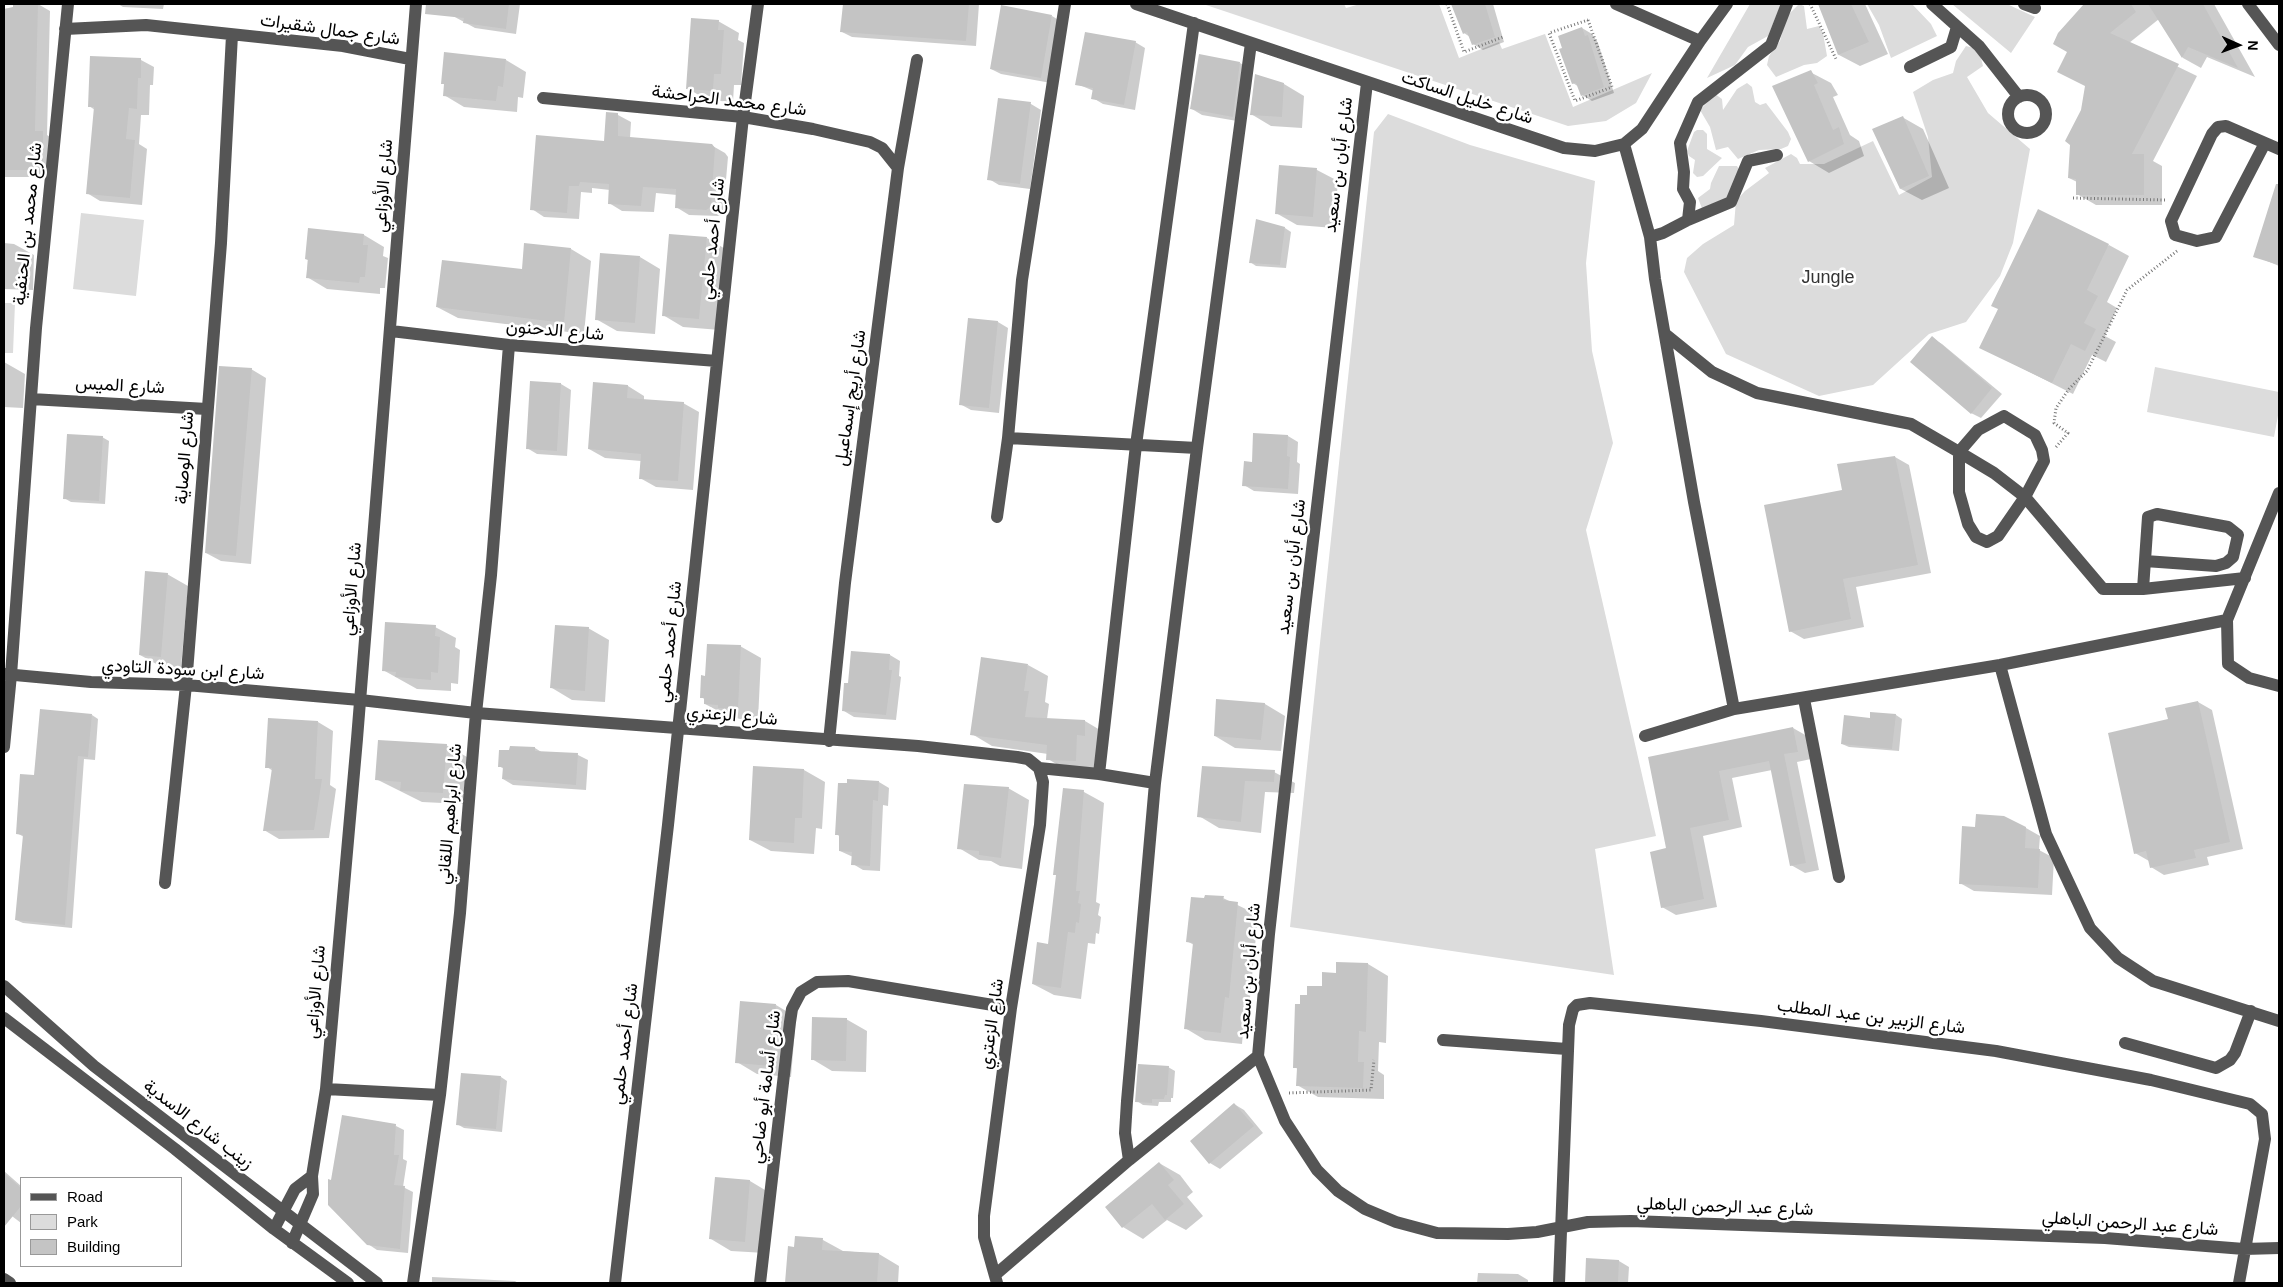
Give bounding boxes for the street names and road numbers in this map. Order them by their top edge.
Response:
street label: شارع جمال شقيرات [259,10,401,50]
street label: شارع خليل الساكت [1398,67,1536,129]
street label: شارع محمد الحراحشة [650,81,808,121]
street label: شارع أبان بن سعيد [1320,96,1358,234]
street label: شارع الأوزاعي [370,138,398,234]
street label: شارع محمد بن الحنفية [9,141,47,307]
street label: شارع أحمد حلمي [696,177,730,301]
street label: شارع الدحنون [505,316,605,346]
street label: شارع أريج إسماعيل [831,328,871,468]
street label: شارع الميس [75,373,165,399]
street label: شارع الوصاية [171,411,199,505]
street label: شارع أبان بن سعيد [1273,498,1311,636]
street label: شارع الأوزاعي [337,541,367,637]
street label: شارع أحمد حلمي [653,580,687,704]
street label: شارع ابن سودة التاودي [101,655,265,685]
street label: شارع الزعتري [685,701,779,731]
street label: شارع ابراهيم اللقاني [433,743,467,885]
street label: شارع أبان بن سعيد [1232,902,1266,1040]
street label: شارع الأوزاعي [301,944,331,1040]
street label: شارع الزعتري [975,977,1009,1071]
street label: شارع أحمد حلمي [607,982,643,1106]
street label: شارع الزبير بن عبد المطلب [1776,995,1966,1039]
street label: شارع أسامة أبو ضاحي [746,1009,786,1165]
street label: زينب شارع الاسدية [139,1075,257,1175]
street label: شارع عبد الرحمن الباهلي [1636,1193,1814,1221]
street label: شارع عبد الرحمن الباهلي [2041,1207,2219,1241]

